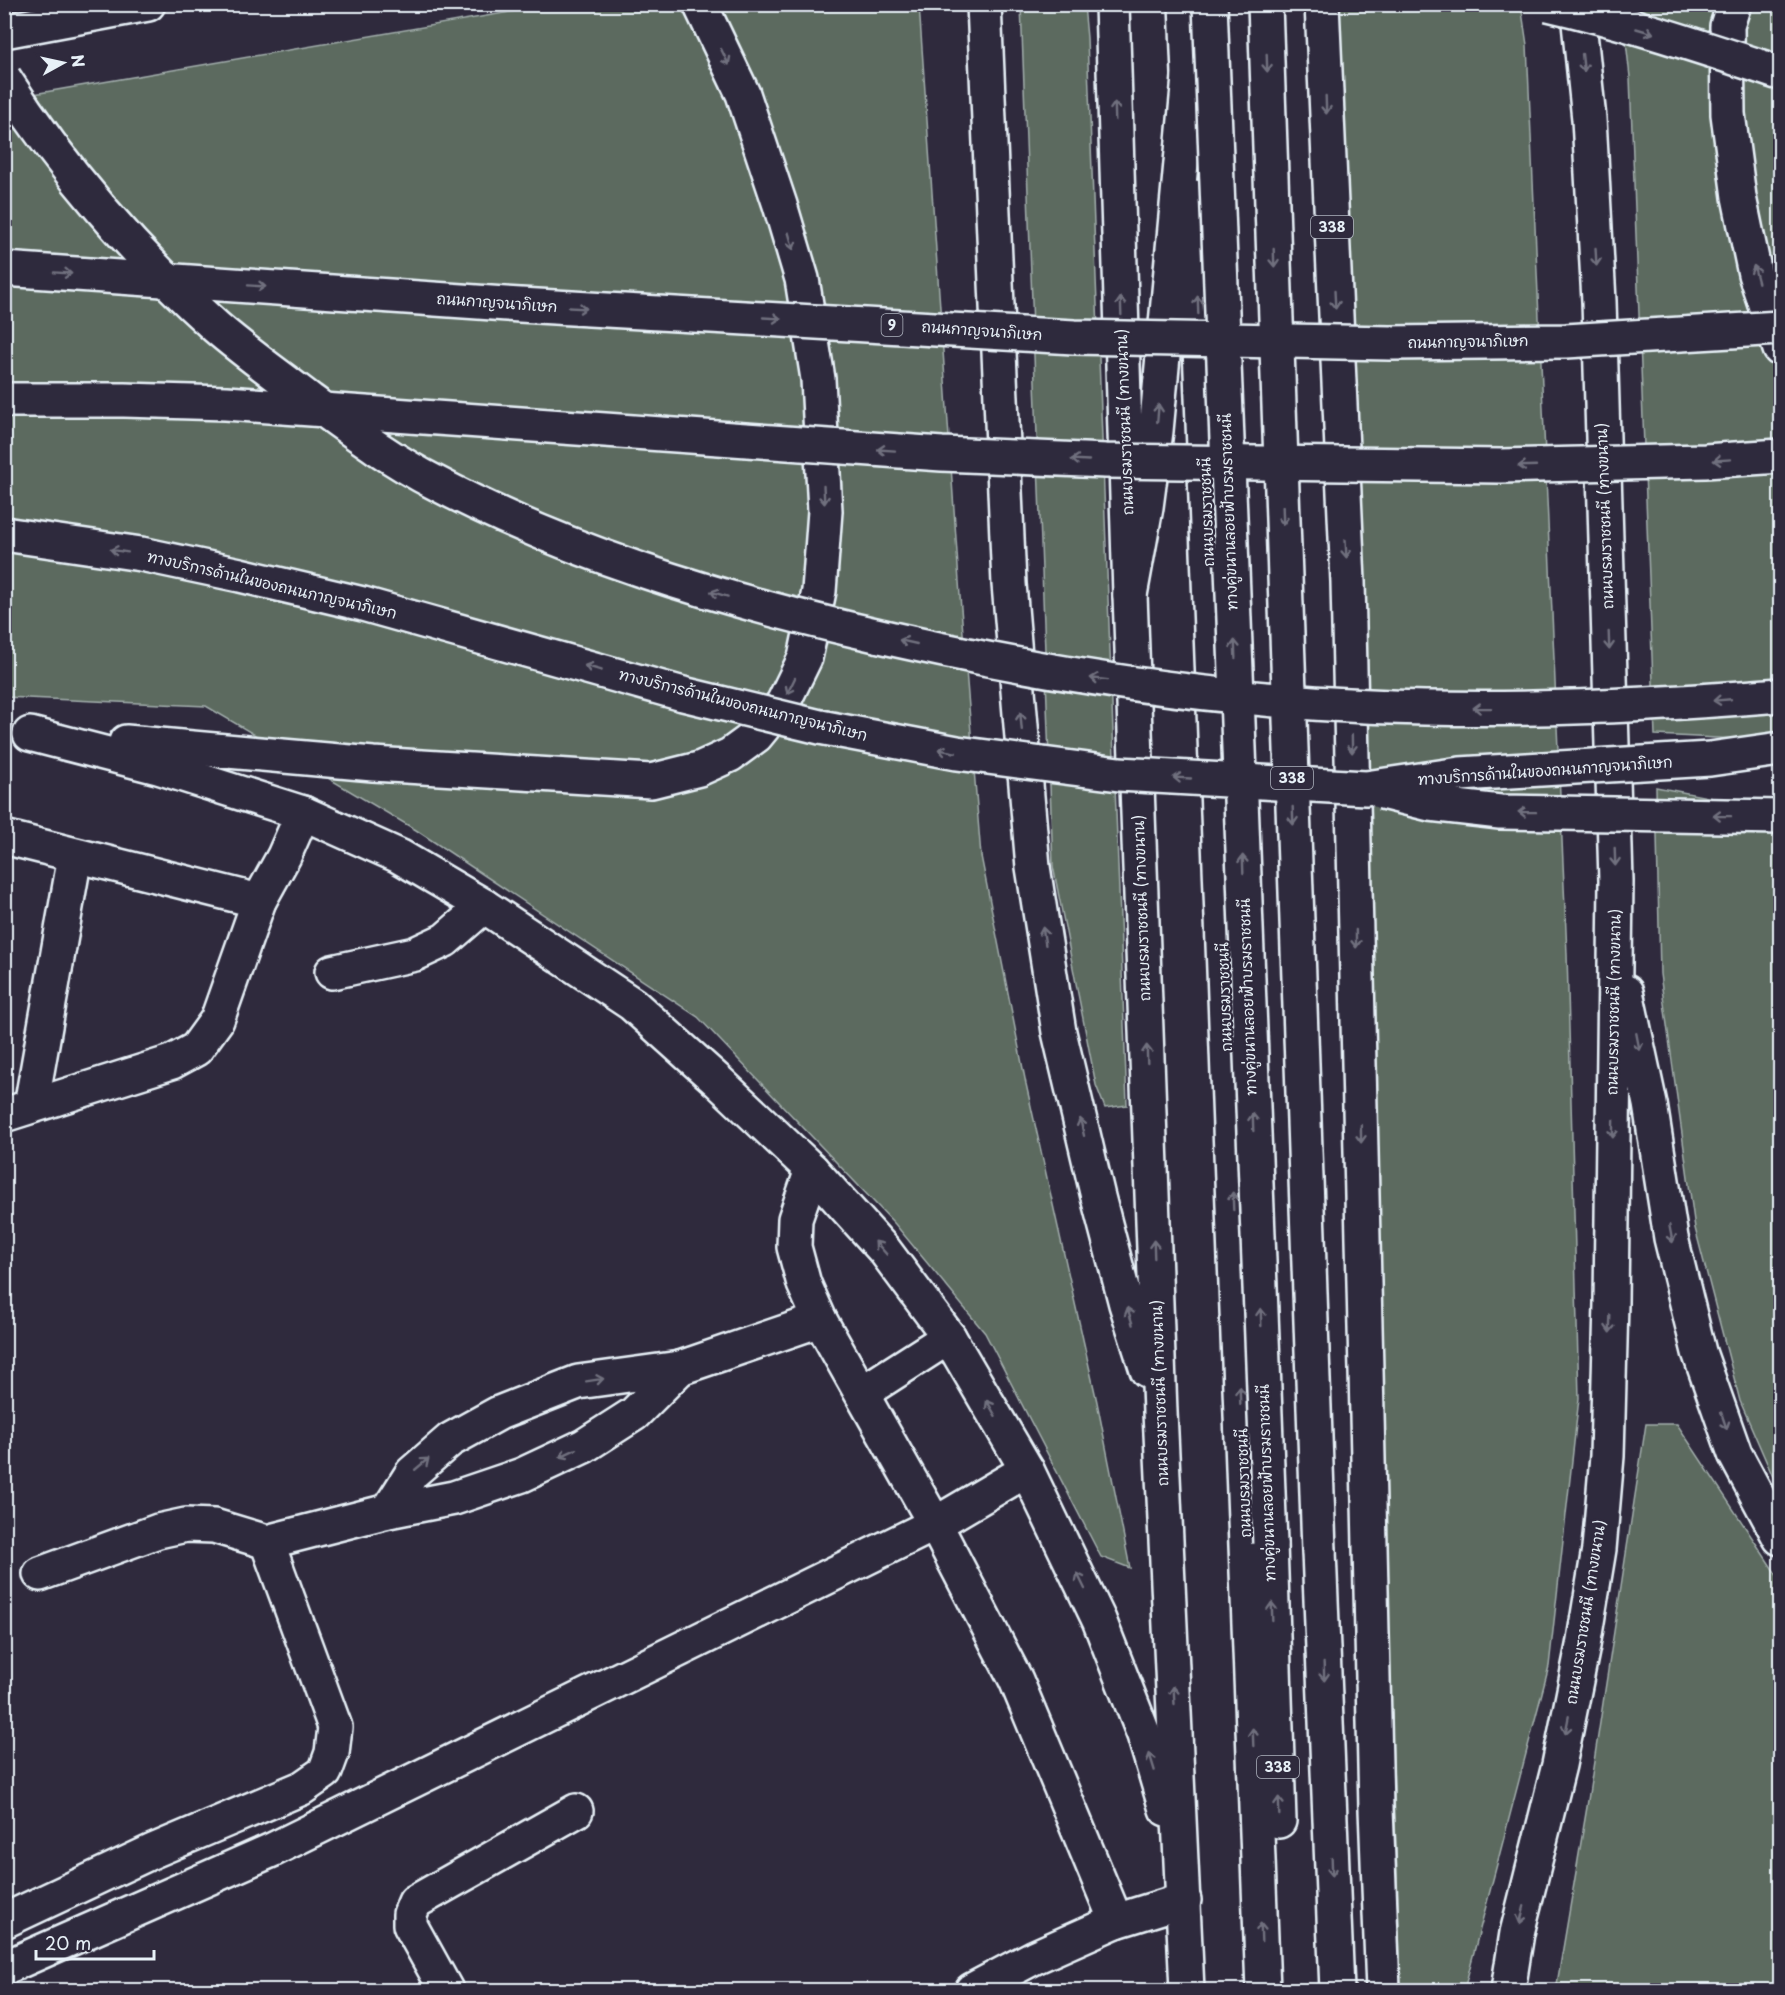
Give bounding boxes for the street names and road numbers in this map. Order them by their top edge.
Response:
road number: 338 [1311,216,1353,238]
street label: ถนนกาญจนาภิเษก [436,286,558,317]
road number: 9 [882,314,902,336]
street label: ถนนกาญจนาภิเษก [921,314,1043,345]
street label: ถนนบรมราชชนนี (ทางขนาน) [1109,328,1138,516]
street label: ถนนกาญจนาภิเษก [1407,328,1529,353]
street label: ทางคู่ขนานลอยฟ้าบรมราชชนนี [1213,413,1243,611]
street label: ถนนบรมราชชนนี (ทางขนาน) [1589,422,1618,610]
street label: ถนนบรมราชชนนี [1192,457,1219,567]
street label: ทางบริการด้านในของถนนกาญจนาภิเษก [145,544,399,623]
street label: ทางบริการด้านในของถนนกาญจนาภิเษก [617,661,870,746]
street label: ทางบริการด้านในของถนนกาญจนาภิเษก [1417,749,1673,790]
road number: 338 [1271,767,1313,789]
street label: ถนนบรมราชชนนี (ทางขนาน) [1126,814,1155,1002]
street label: ทางคู่ขนานลอยฟ้าบรมราชชนนี [1232,898,1262,1096]
street label: ถนนบรมราชชนนี (ทางขนาน) [1599,909,1626,1095]
street label: ถนนบรมราชชนนี [1210,942,1237,1052]
street label: ถนนบรมราชชนนี (ทางขนาน) [1144,1299,1173,1487]
street label: ทางคู่ขนานลอยฟ้าบรมราชชนนี [1251,1384,1281,1582]
street label: ถนนบรมราชชนนี [1229,1428,1256,1538]
street label: ถนนบรมราชชนนี (ทางขนาน) [1559,1518,1610,1706]
road number: 338 [1257,1756,1299,1778]

